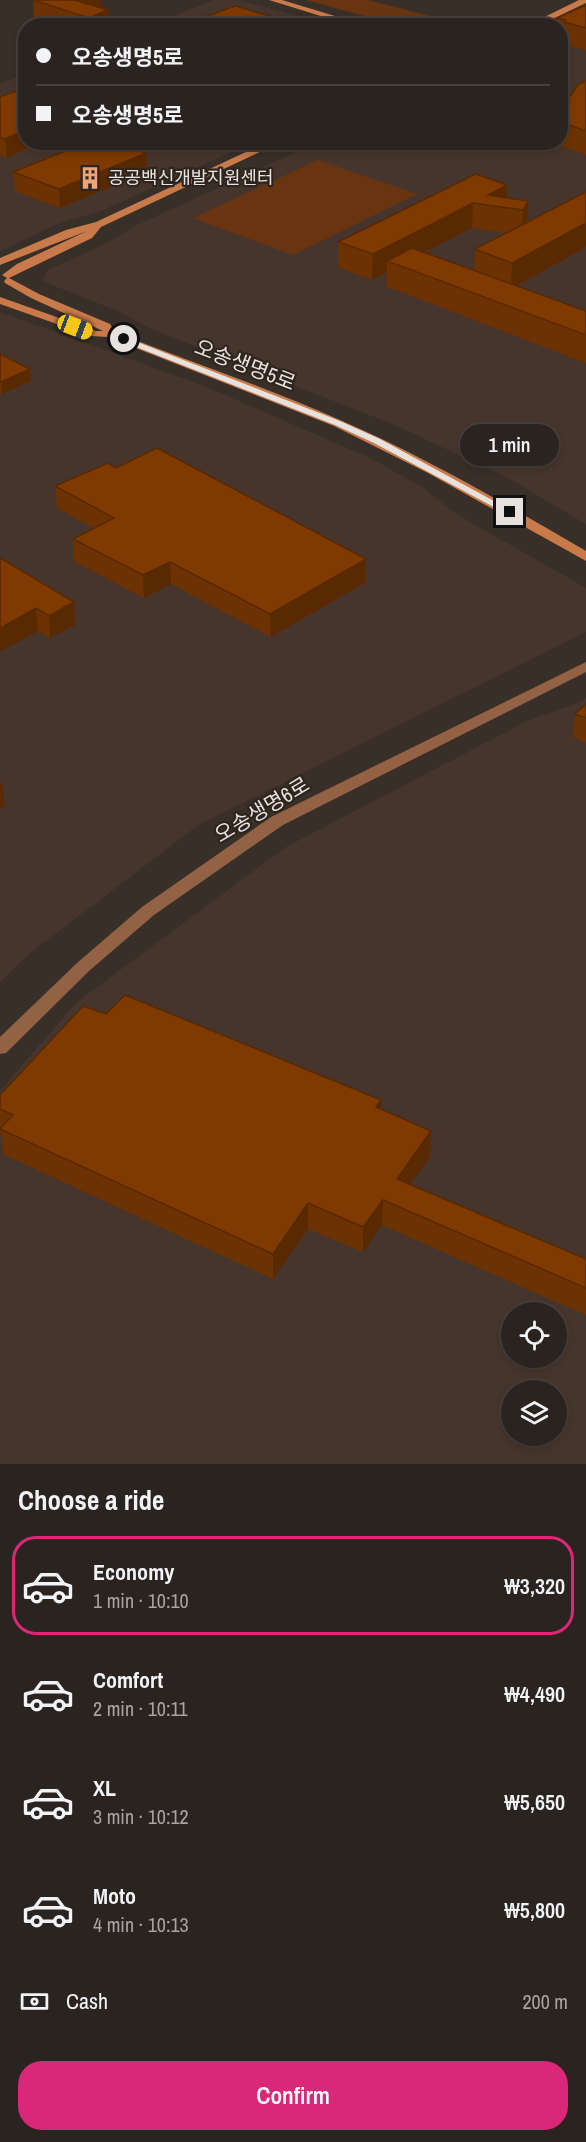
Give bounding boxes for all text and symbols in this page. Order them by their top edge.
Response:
text: 오송생명5로 [72,42,183,72]
text: 오송생명5로 [72,100,183,130]
building icon: 공공백신개발지원센터 [77,165,103,191]
place label: 공공백신개발지원센터 [108,165,274,190]
car [55,312,95,342]
route start [110,325,137,352]
street label: 오송생명5로 [190,332,300,397]
callout: 1 min [460,425,560,467]
text: 1 min [488,431,531,458]
route end [496,498,523,525]
street label: 오송생명6로 [209,770,315,849]
map controls [501,1302,567,1446]
button: locate [501,1302,567,1368]
button: layers [501,1380,567,1446]
text: Choose a ride [18,1482,164,1518]
text: Economy [93,1557,174,1587]
icon: car [21,1559,75,1613]
text: ₩3,320 [504,1571,565,1601]
text: 1 min · 10:10 [93,1587,189,1614]
text: Comfort [93,1665,163,1695]
icon: car [21,1667,75,1721]
text: ₩4,490 [504,1679,565,1709]
text: 2 min · 10:11 [93,1695,188,1722]
text: XL [93,1773,116,1803]
icon: car [21,1775,75,1829]
text: ₩5,650 [504,1787,565,1817]
text: 3 min · 10:12 [93,1803,189,1830]
text: Moto [93,1881,136,1911]
icon: car [21,1883,75,1937]
text: ₩5,800 [504,1895,565,1925]
text: 4 min · 10:13 [93,1911,189,1938]
icon: cash [18,1985,51,2018]
text: Cash [66,1986,108,2016]
text: 200 m [522,1988,568,2015]
button: Confirm [18,2061,568,2130]

